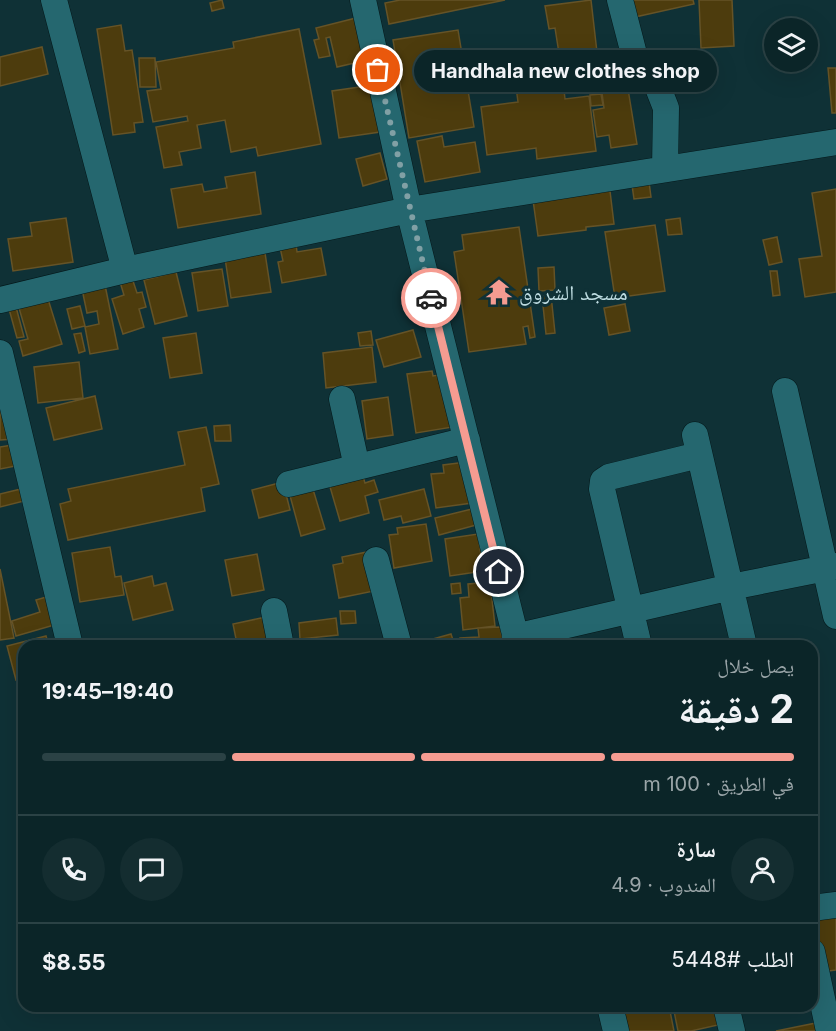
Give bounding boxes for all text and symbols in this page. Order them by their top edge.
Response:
map controls [764,18,818,72]
button: layers [764,18,818,72]
pin [352,44,403,95]
callout: Handhala new clothes shop [414,49,717,91]
icon: bag [361,53,394,86]
text: Handhala new clothes shop [431,59,700,83]
courier [401,268,461,328]
temple icon: مسجد الشروق [484,277,514,307]
place label: مسجد الشروق [519,280,628,306]
icon: car [415,282,448,315]
pin [473,546,524,597]
icon: home [482,555,515,588]
text: يصل خلال [717,654,794,678]
text: 19:40–19:45 [42,678,174,704]
text: 2 دقيقة [678,685,794,732]
text: في الطريق · 100 m [643,772,794,796]
text: سارة [677,836,716,862]
button: phone [42,838,105,901]
button: chat [120,838,183,901]
button: person [731,838,794,901]
text: المندوب · 4.9 [611,873,716,897]
text: الطلب #5448 [671,946,794,972]
text: $8.55 [42,949,106,975]

